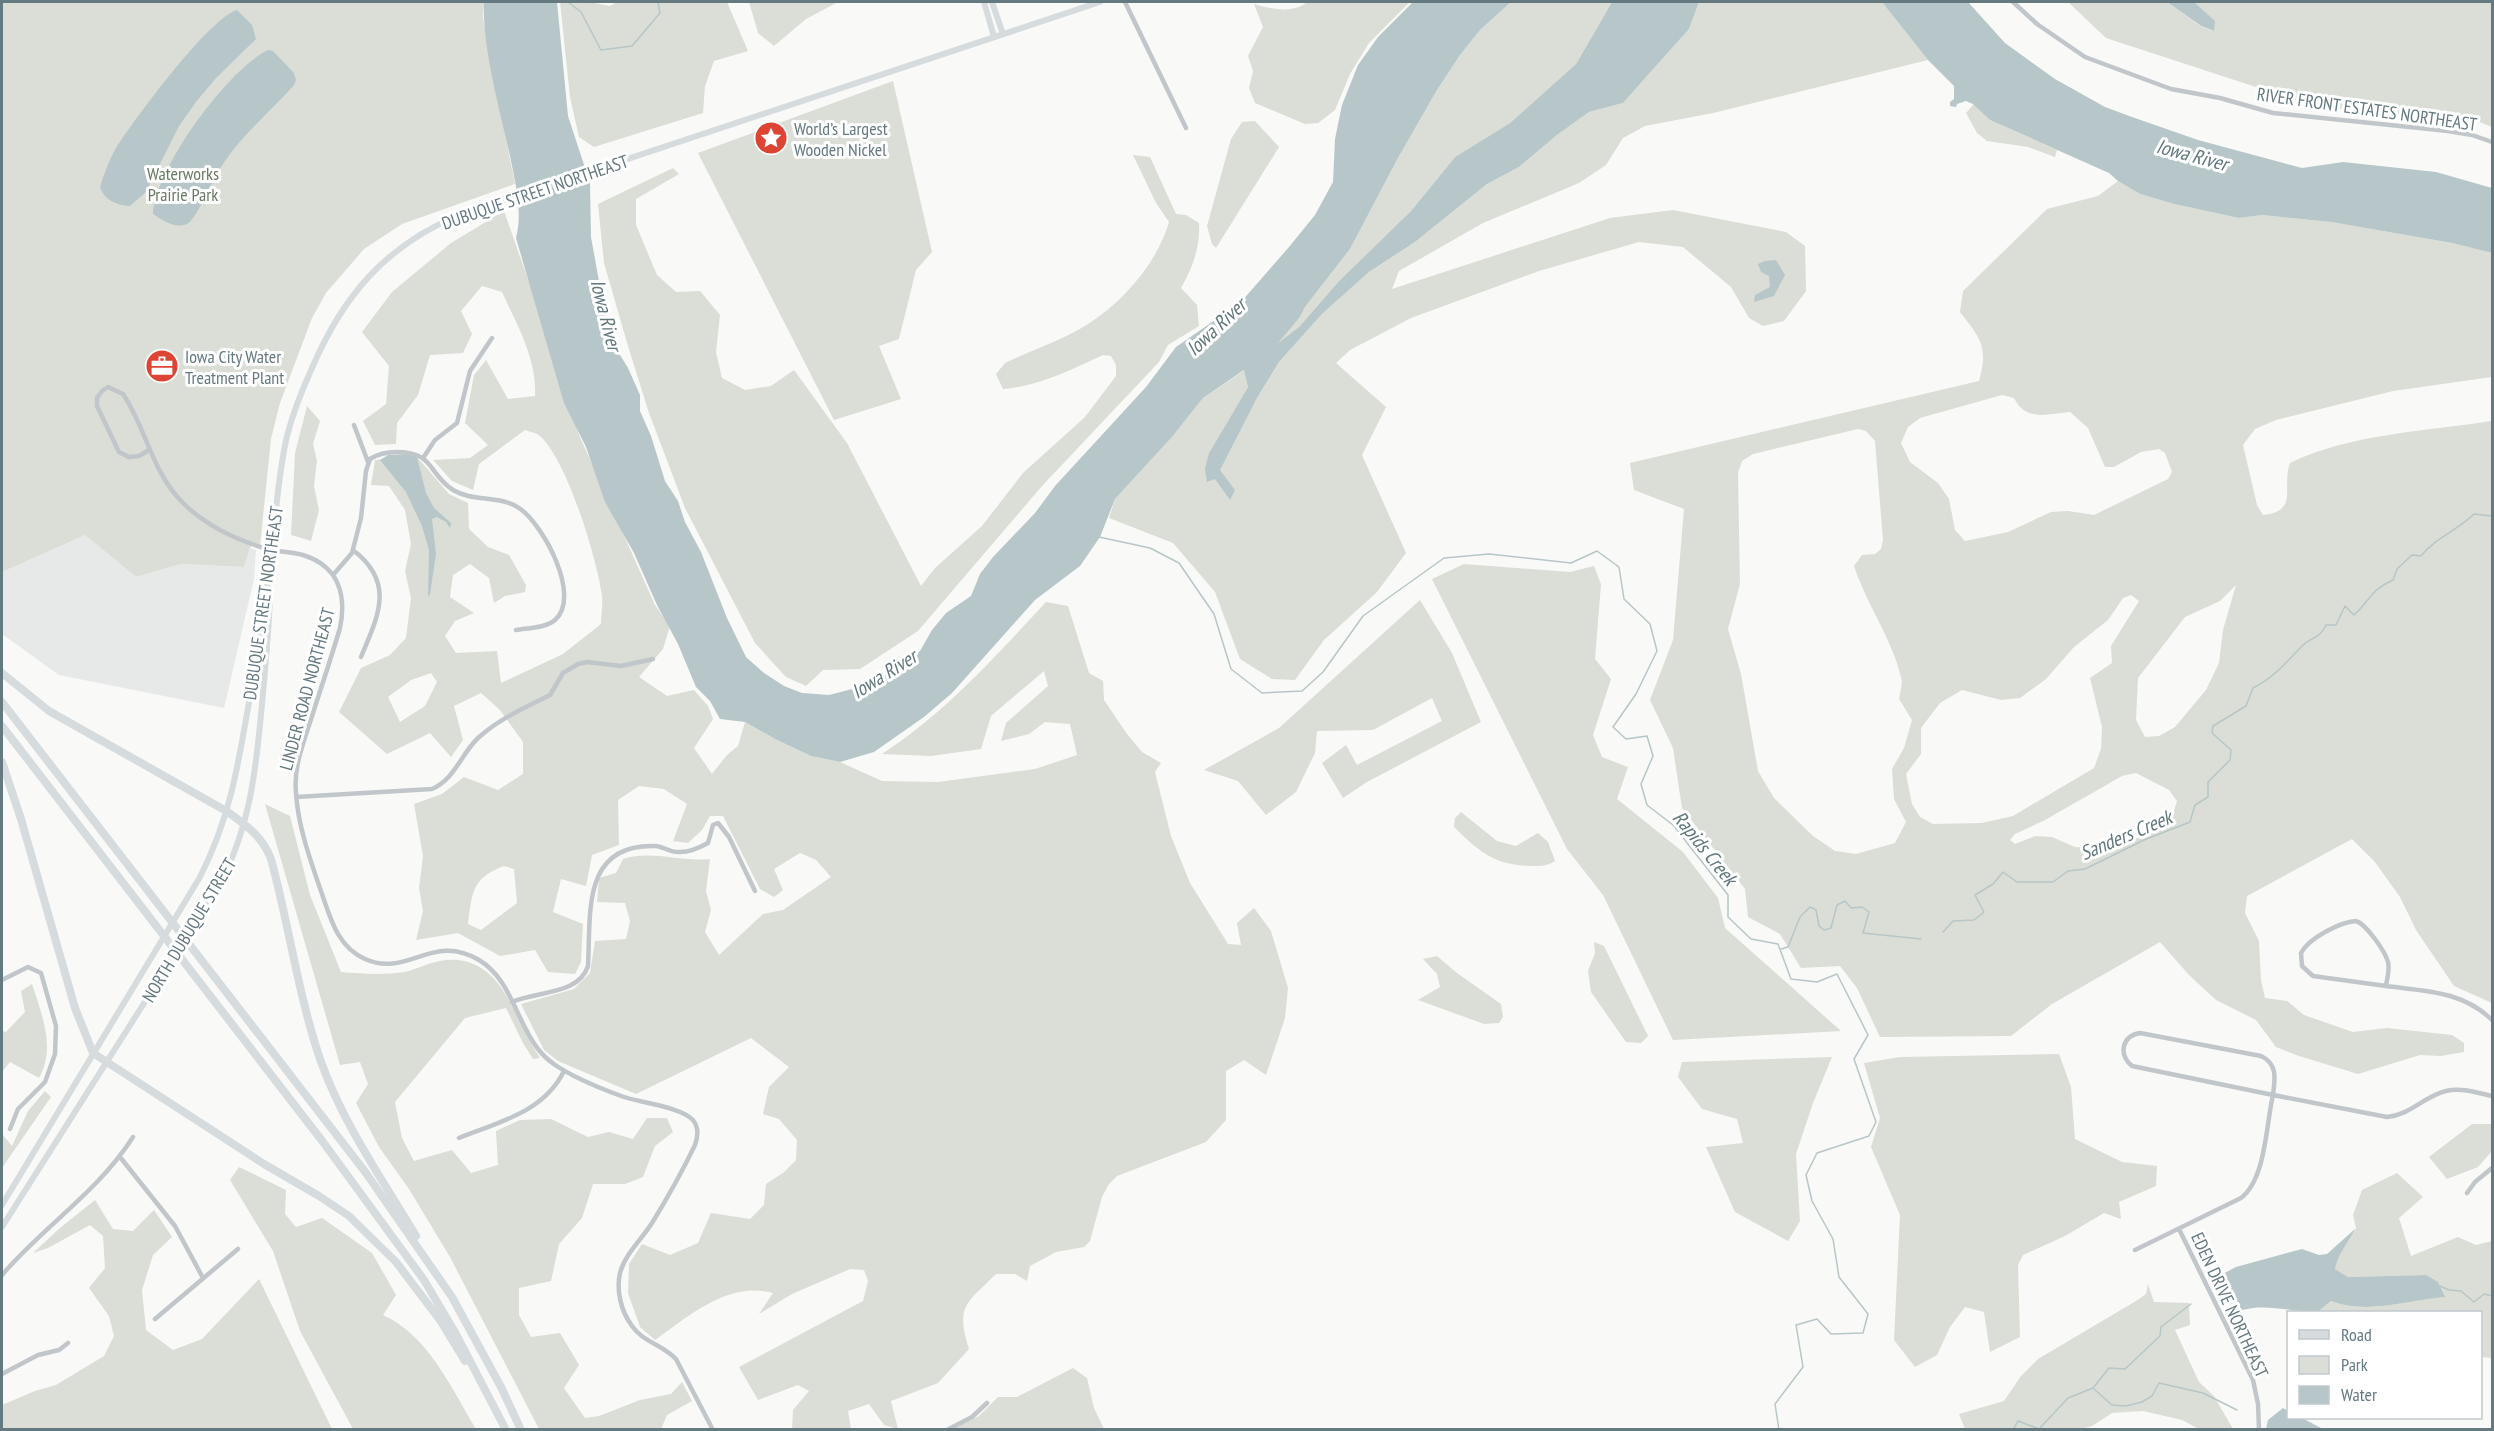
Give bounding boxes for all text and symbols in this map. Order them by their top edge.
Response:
street label: RIVER FRONT ESTATES NORTHEAST [2255,82,2479,136]
place label: World’s Largest Wooden Nickel [794,117,888,161]
place icon: World’s Largest Wooden Nickel [753,120,789,156]
water label: Iowa River [2154,133,2233,178]
street label: DUBUQUE STREET NORTHEAST [439,149,631,235]
park label: Waterworks Prairie Park [147,162,219,206]
water label: Iowa River [585,277,628,356]
water label: Iowa River [1181,291,1253,361]
place label: Iowa City Water Treatment Plant [185,345,284,389]
office icon: Iowa City Water Treatment Plant [144,348,180,384]
street label: DUBUQUE STREET NORTHEAST [238,505,288,701]
street label: LINDER ROAD NORTHEAST [274,605,340,773]
water label: Iowa River [846,642,924,704]
water label: Sanders Creek [2076,803,2178,866]
water label: Rapids Creek [1667,805,1744,892]
street label: NORTH DUBUQUE STREET [137,854,241,1006]
street label: EDEN DRIVE NORTHEAST [2186,1229,2274,1381]
legend [2287,1311,2482,1419]
text: Road [2341,1323,2372,1346]
text: Park [2341,1353,2368,1376]
text: Water [2341,1383,2377,1406]

